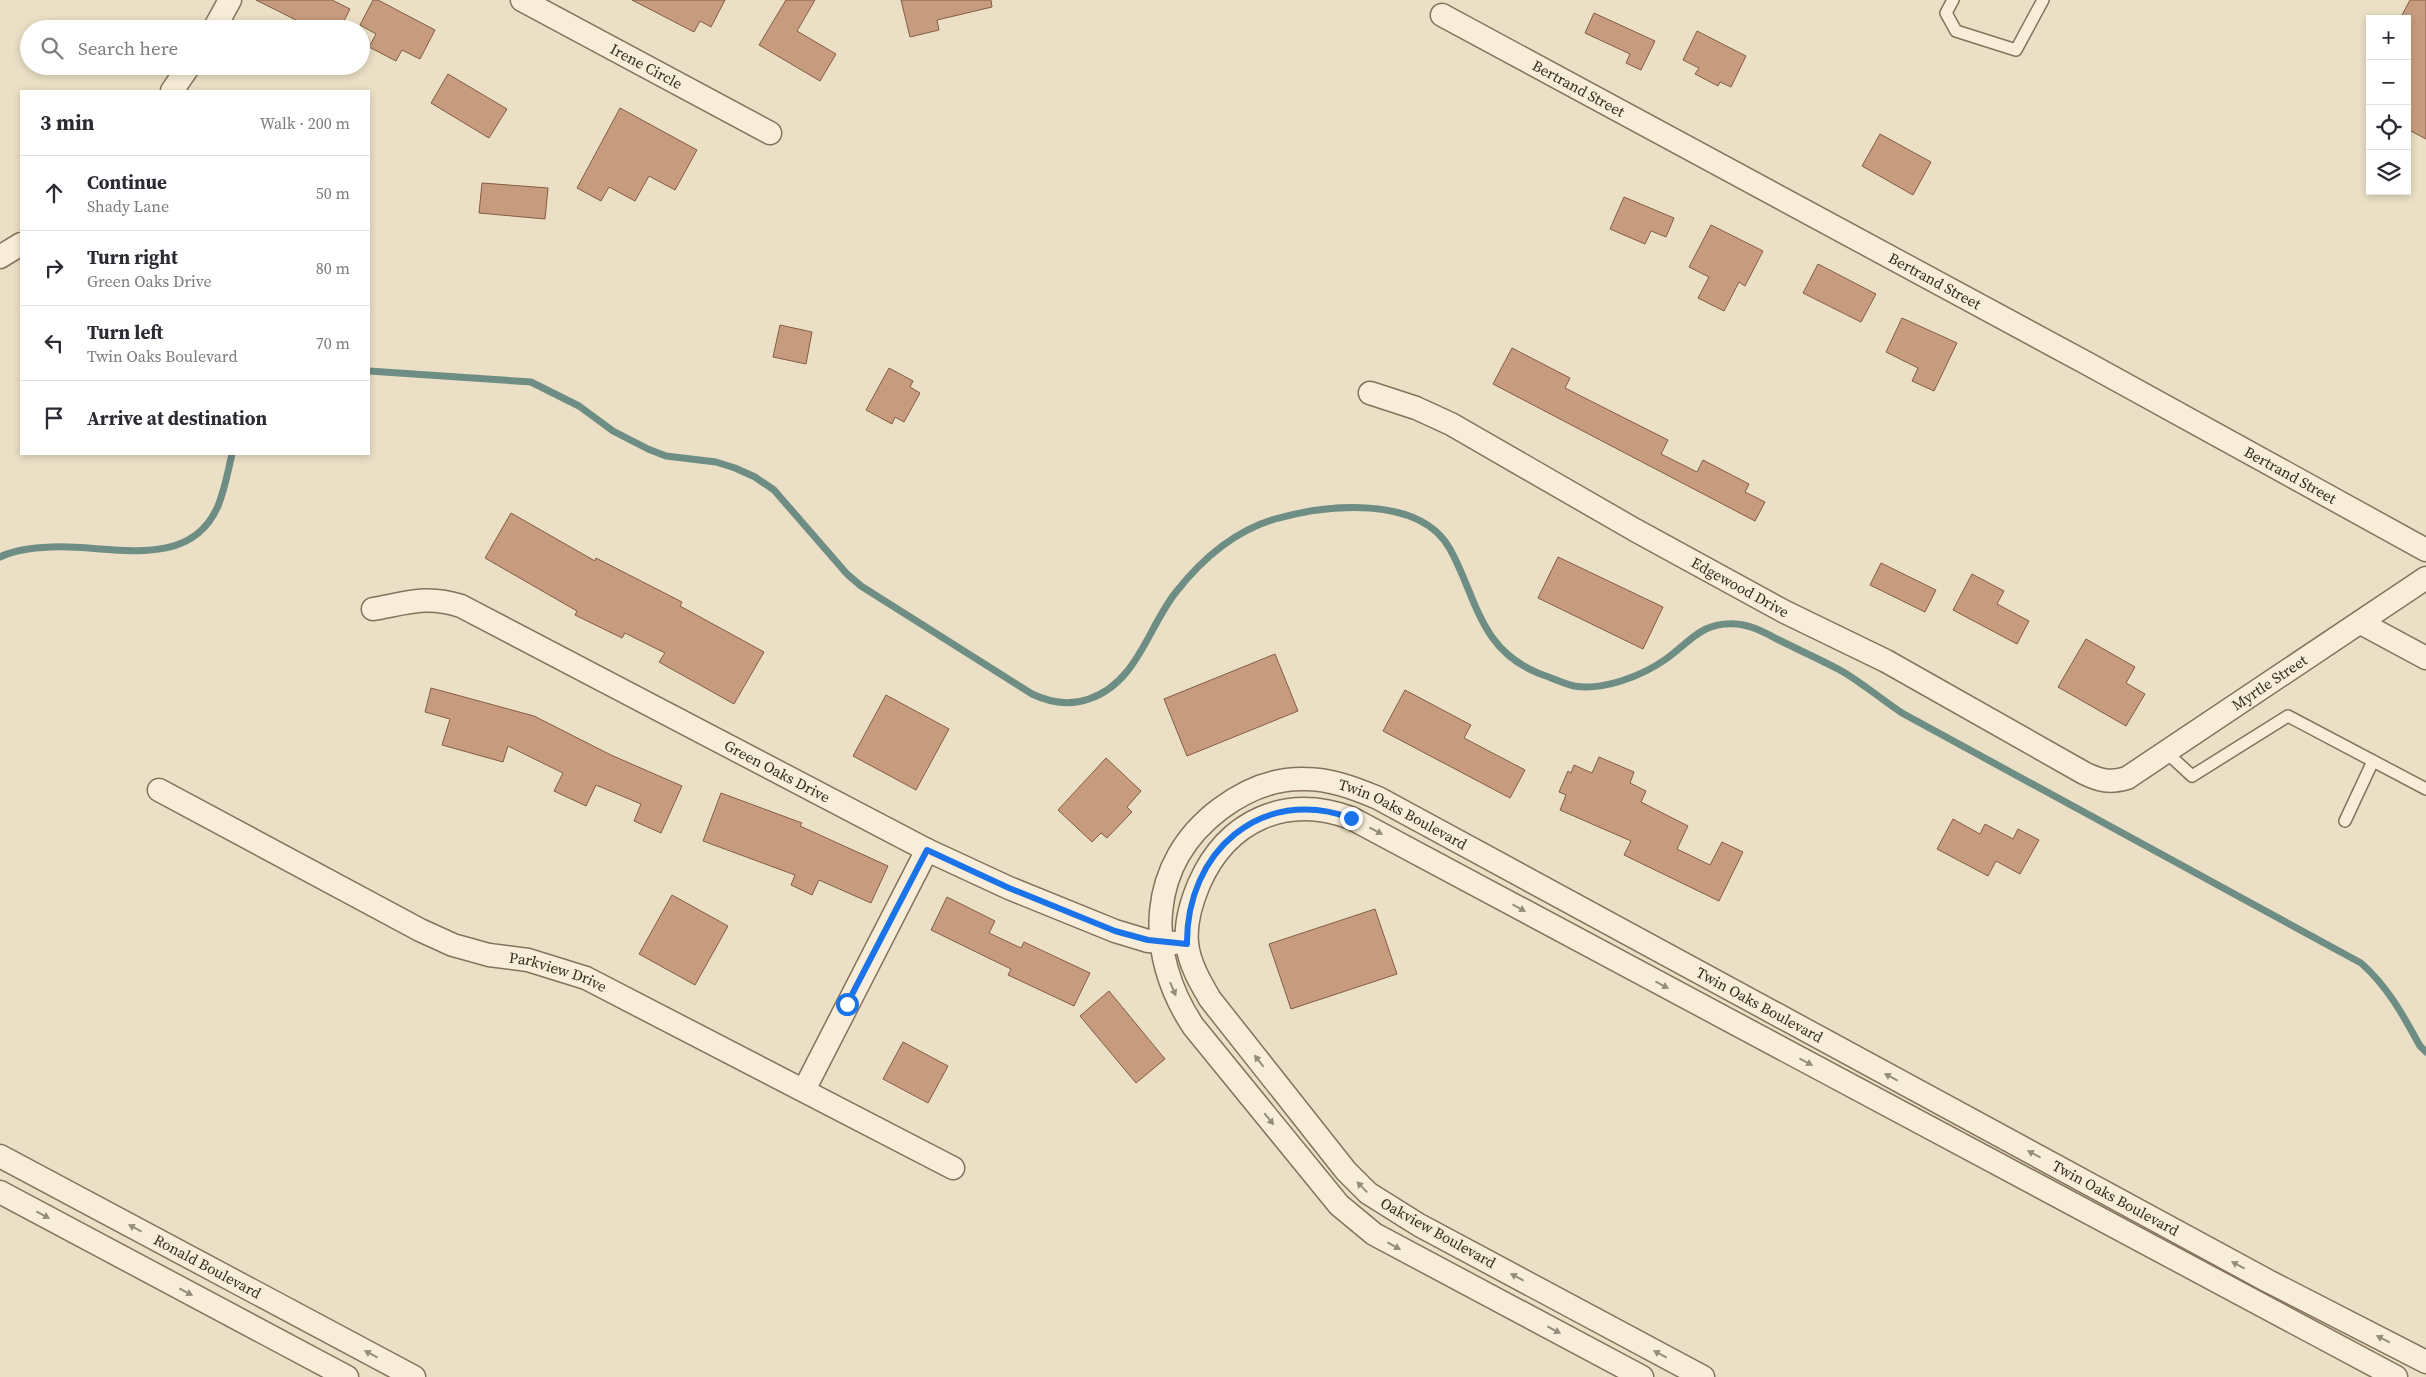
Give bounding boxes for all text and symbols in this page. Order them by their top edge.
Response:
map controls [2366,15,2411,195]
button: + [2366,15,2411,60]
search box [20,20,370,75]
icon: search [38,34,66,62]
text: Search here [78,35,178,61]
street label: Irene Circle [607,38,687,94]
street label: Bertrand Street [1529,55,1629,122]
button: − [2366,60,2411,105]
button: locate [2366,105,2411,150]
text: 3 min [40,108,95,137]
text: Walk · 200 m [260,112,350,134]
button: layers [2366,150,2411,195]
text: Continue [87,169,167,195]
icon: ahead [40,179,68,207]
text: 50 m [316,182,350,204]
text: Shady Lane [87,195,169,217]
text: Turn right [87,244,178,270]
street label: Bertrand Street [1885,247,1985,314]
icon: right [40,254,68,282]
text: 80 m [316,257,350,279]
text: Green Oaks Drive [87,270,212,292]
text: Turn left [87,319,163,345]
icon: left [40,329,68,357]
text: 70 m [316,332,350,354]
text: Twin Oaks Boulevard [87,345,238,367]
icon: arrive [40,404,68,432]
text: Arrive at destination [87,405,267,431]
street label: Bertrand Street [2241,441,2340,509]
street label: Edgewood Drive [1688,552,1793,622]
street label: Myrtle Street [2227,649,2311,715]
street label: Green Oaks Drive [721,735,834,808]
street label: Twin Oaks Boulevard [1336,773,1471,855]
route end [1340,807,1363,830]
one-way arrow [1369,827,1383,835]
one-way arrow [1512,904,1527,912]
street label: Parkview Drive [508,947,611,997]
street label: Twin Oaks Boulevard [1693,962,1827,1048]
one-way arrow [1655,981,1670,989]
one-way arrow [1169,982,1177,997]
route start [836,993,859,1016]
one-way arrow [1254,1054,1264,1068]
one-way arrow [1798,1058,1813,1066]
one-way arrow [1884,1072,1898,1081]
one-way arrow [1263,1113,1275,1125]
one-way arrow [2026,1150,2041,1158]
street label: Twin Oaks Boulevard [2049,1155,2183,1241]
one-way arrow [1356,1181,1368,1193]
street label: Oakview Boulevard [1377,1192,1500,1273]
one-way arrow [36,1211,50,1219]
one-way arrow [127,1224,142,1232]
street label: Ronald Boulevard [150,1229,265,1304]
one-way arrow [1388,1242,1401,1251]
one-way arrow [2231,1261,2245,1269]
one-way arrow [1510,1273,1523,1282]
one-way arrow [179,1288,194,1296]
one-way arrow [1546,1326,1561,1334]
one-way arrow [2375,1335,2390,1344]
one-way arrow [363,1350,378,1358]
one-way arrow [1653,1350,1667,1358]

